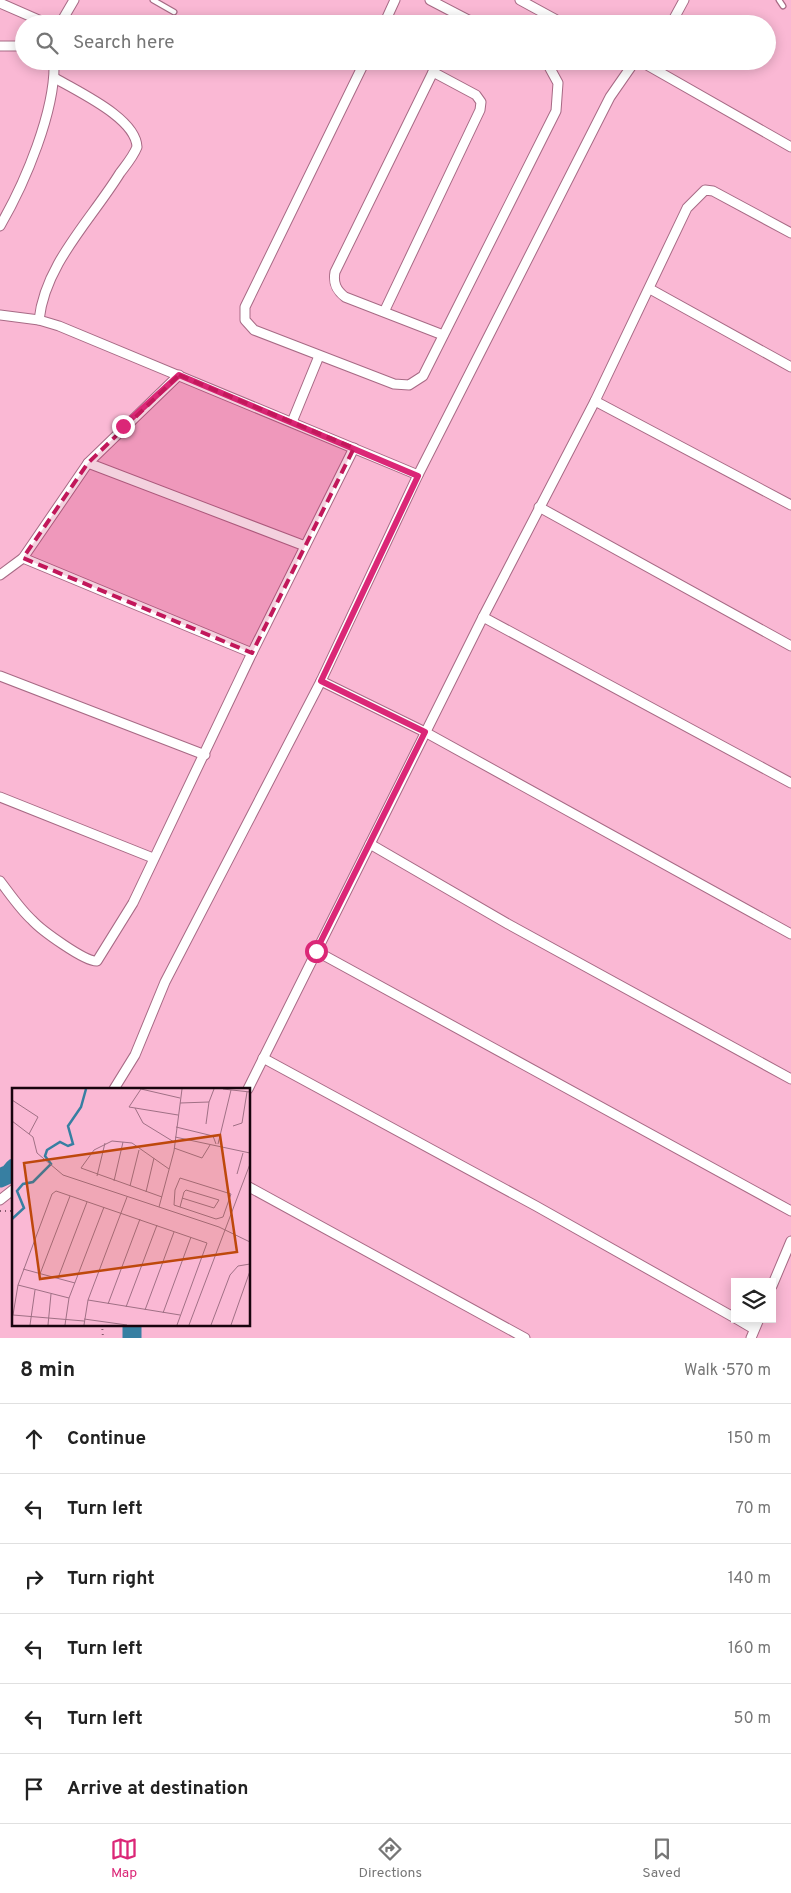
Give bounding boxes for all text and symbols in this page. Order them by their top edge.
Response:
search box [15,15,776,70]
icon: search [33,29,61,57]
text: Search here [73,31,175,55]
route end [112,415,135,438]
route start [305,940,328,963]
inset map [12,1088,250,1326]
map controls [731,1278,776,1323]
button: layers [731,1278,776,1323]
text: 8 min [20,1357,75,1384]
text: Walk · 570 m [684,1361,771,1381]
icon: ahead [20,1425,48,1453]
text: Continue [67,1427,146,1451]
text: 150 m [728,1429,771,1449]
icon: left [20,1495,48,1523]
text: Turn left [67,1497,143,1521]
text: 70 m [736,1499,771,1519]
icon: right [20,1565,48,1593]
text: Turn right [67,1567,155,1591]
text: 140 m [728,1569,771,1589]
icon: left [20,1635,48,1663]
text: Turn left [67,1637,143,1661]
text: 160 m [728,1639,771,1659]
icon: left [20,1705,48,1733]
text: Turn left [67,1707,143,1731]
text: 50 m [734,1709,771,1729]
icon: arrive [20,1775,48,1803]
text: Arrive at destination [67,1777,248,1801]
tab: Map [110,1835,138,1882]
tab: Directions [358,1835,422,1882]
tab: Saved [642,1835,681,1882]

